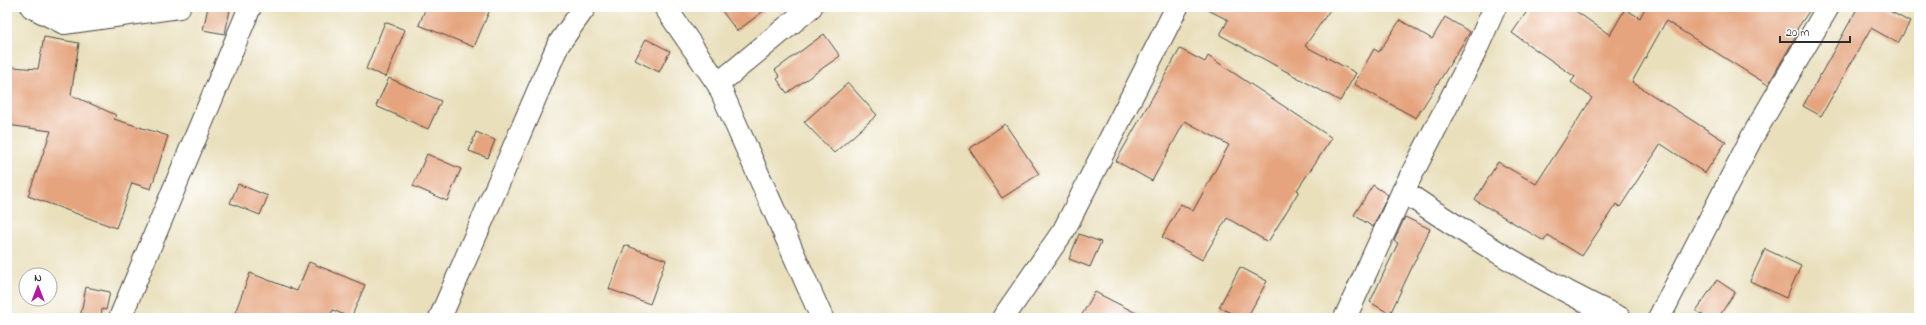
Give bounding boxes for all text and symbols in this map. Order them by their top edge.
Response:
scale bar [1780,18,1850,44]
text: 20 m [1786,24,1809,42]
north arrow [18,267,58,307]
text: N [34,270,42,286]

